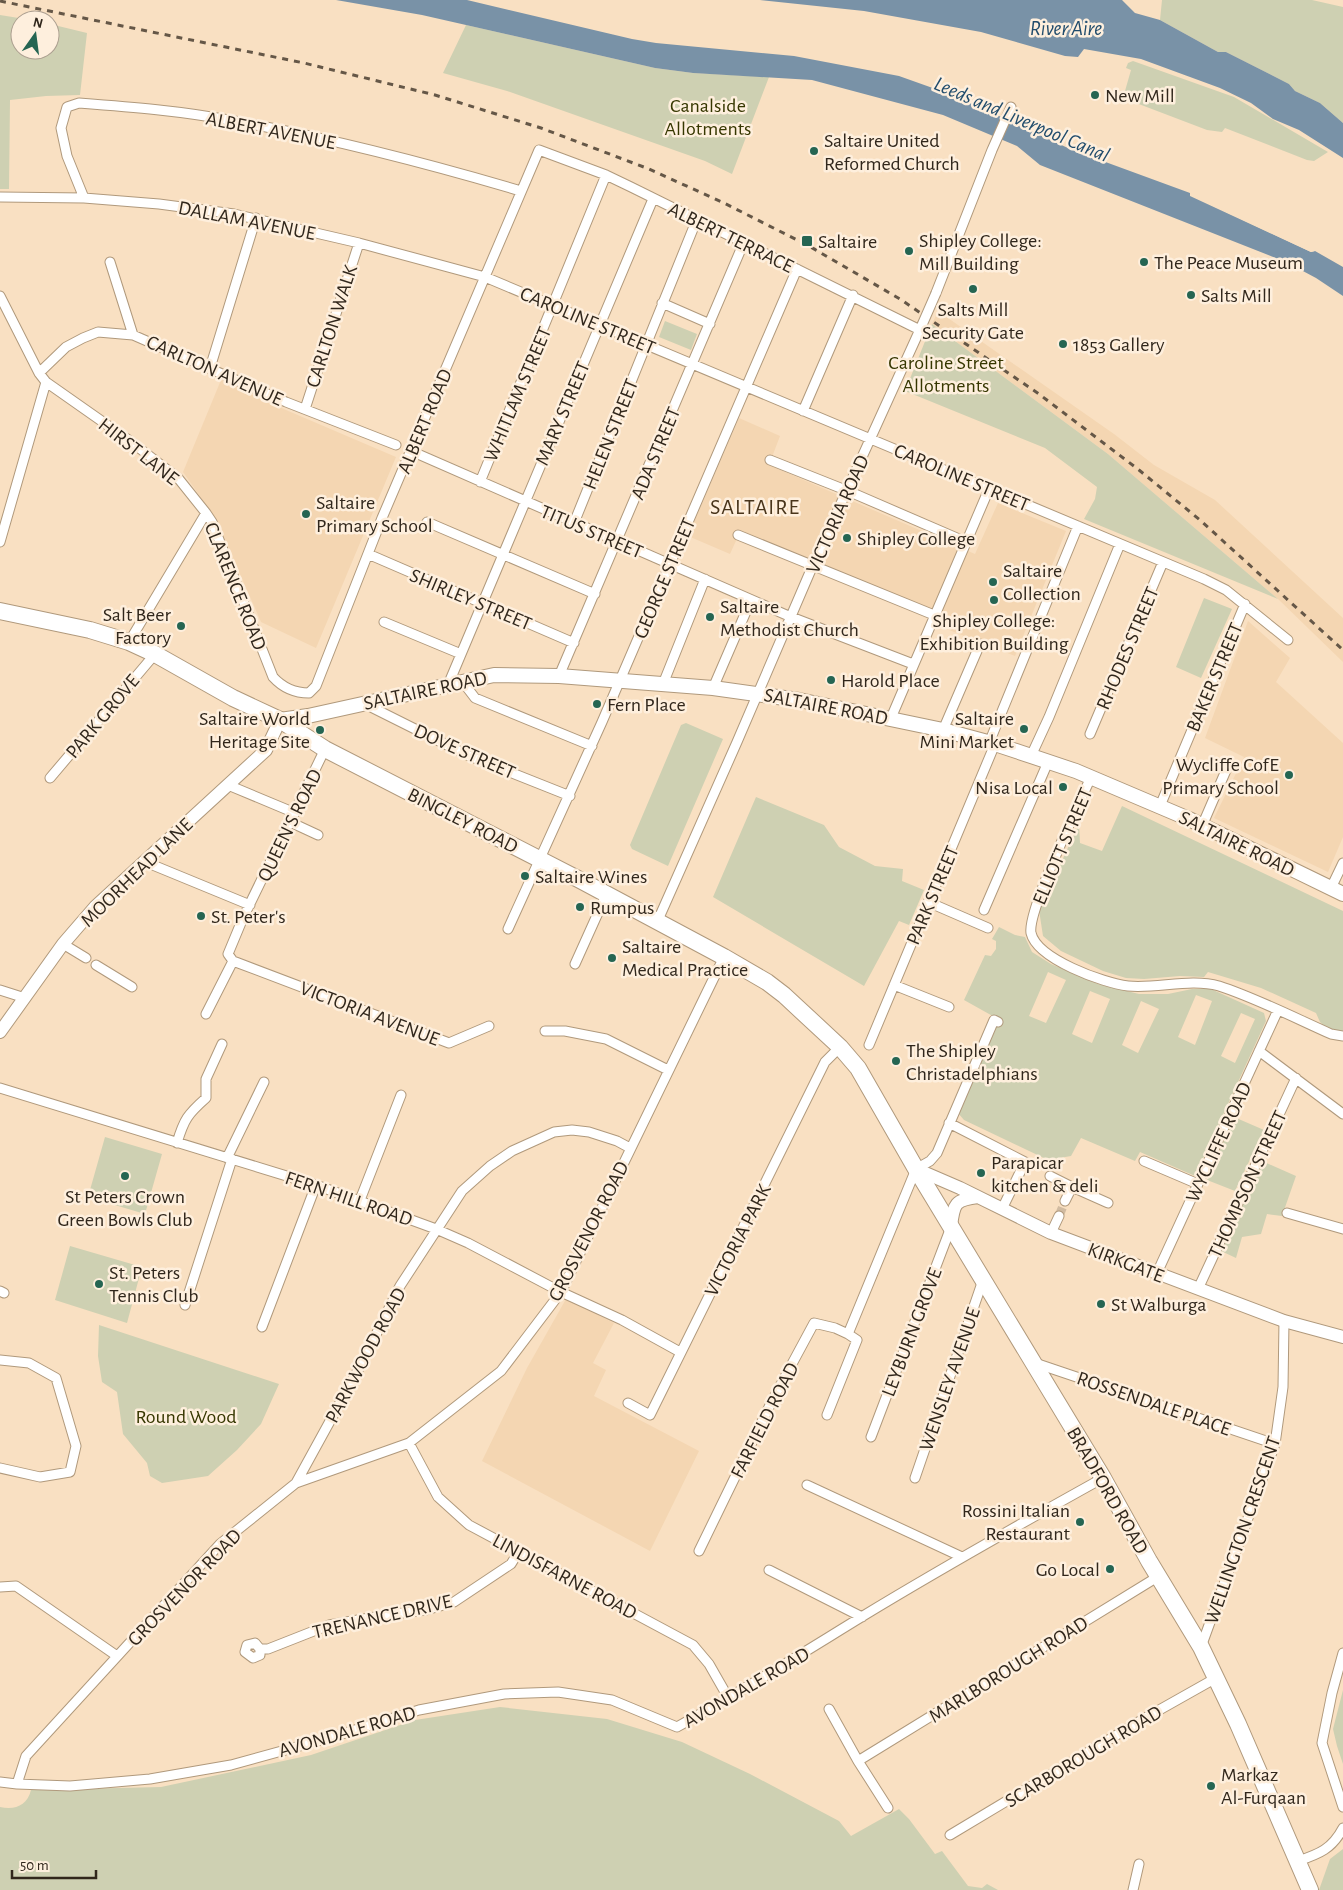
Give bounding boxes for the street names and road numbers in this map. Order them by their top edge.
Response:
street label: ALBERT AVENUE [204,109,338,153]
street label: DALLAM AVENUE [177,198,317,244]
street label: ALBERT TERRACE [665,199,797,277]
street label: CARLTON WALK [303,263,361,390]
street label: CAROLINE STREET [517,283,658,359]
street label: WHITLAM STREET [480,324,555,465]
street label: CARLTON AVENUE [143,332,286,410]
street label: MARY STREET [532,358,594,468]
street label: ALBERT ROAD [394,366,456,477]
street label: HELEN STREET [580,376,642,493]
street label: ADA STREET [628,404,684,502]
street label: HIRST LANE [95,414,182,489]
street label: CAROLINE STREET [891,440,1032,516]
street label: VICTORIA ROAD [803,452,873,577]
street label: TITUS STREET [538,501,646,563]
street label: GEORGE STREET [631,515,699,642]
street label: CLARENCE ROAD [200,520,270,653]
street label: SHIRLEY STREET [407,565,535,635]
street label: RHODES STREET [1093,584,1163,713]
street label: BAKER STREET [1183,620,1247,735]
street label: SALTAIRE ROAD [362,668,489,714]
street label: PARK GROVE [62,671,144,762]
street label: SALTAIRE ROAD [762,685,890,729]
street label: DOVE STREET [411,721,518,783]
street label: QUEEN'S ROAD [254,766,326,885]
street label: BINGLEY ROAD [404,785,521,857]
street label: ELLIOTT STREET [1029,785,1097,908]
street label: SALTAIRE ROAD [1176,807,1298,880]
street label: MOORHEAD LANE [77,814,197,931]
street label: PARK STREET [903,843,963,948]
street label: VICTORIA AVENUE [297,978,442,1050]
street label: WYCLIFFE ROAD [1182,1079,1255,1206]
street label: THOMPSON STREET [1205,1107,1291,1261]
street label: GROSVENOR ROAD [545,1158,633,1305]
street label: FERN HILL ROAD [282,1168,415,1230]
street label: VICTORIA PARK [701,1181,775,1300]
street label: KIRKGATE [1085,1239,1167,1287]
street label: LEYBURN GROVE [878,1265,946,1399]
street label: PARKWOOD ROAD [322,1285,410,1426]
street label: WENSLEY AVENUE [916,1305,984,1454]
street label: FARFIELD ROAD [727,1359,803,1482]
street label: ROSSENDALE PLACE [1074,1368,1234,1440]
street label: BRADFORD ROAD [1063,1424,1152,1557]
street label: WELLINGTON CRESCENT [1201,1434,1285,1627]
street label: GROSVENOR ROAD [124,1525,246,1650]
street label: LINDISFARNE ROAD [489,1530,640,1623]
street label: TRENANCE DRIVE [311,1591,454,1643]
street label: MARLBOROUGH ROAD [926,1613,1092,1727]
street label: AVONDALE ROAD [680,1644,813,1732]
street label: SCARBOROUGH ROAD [1002,1702,1165,1811]
street label: AVONDALE ROAD [276,1703,418,1761]

